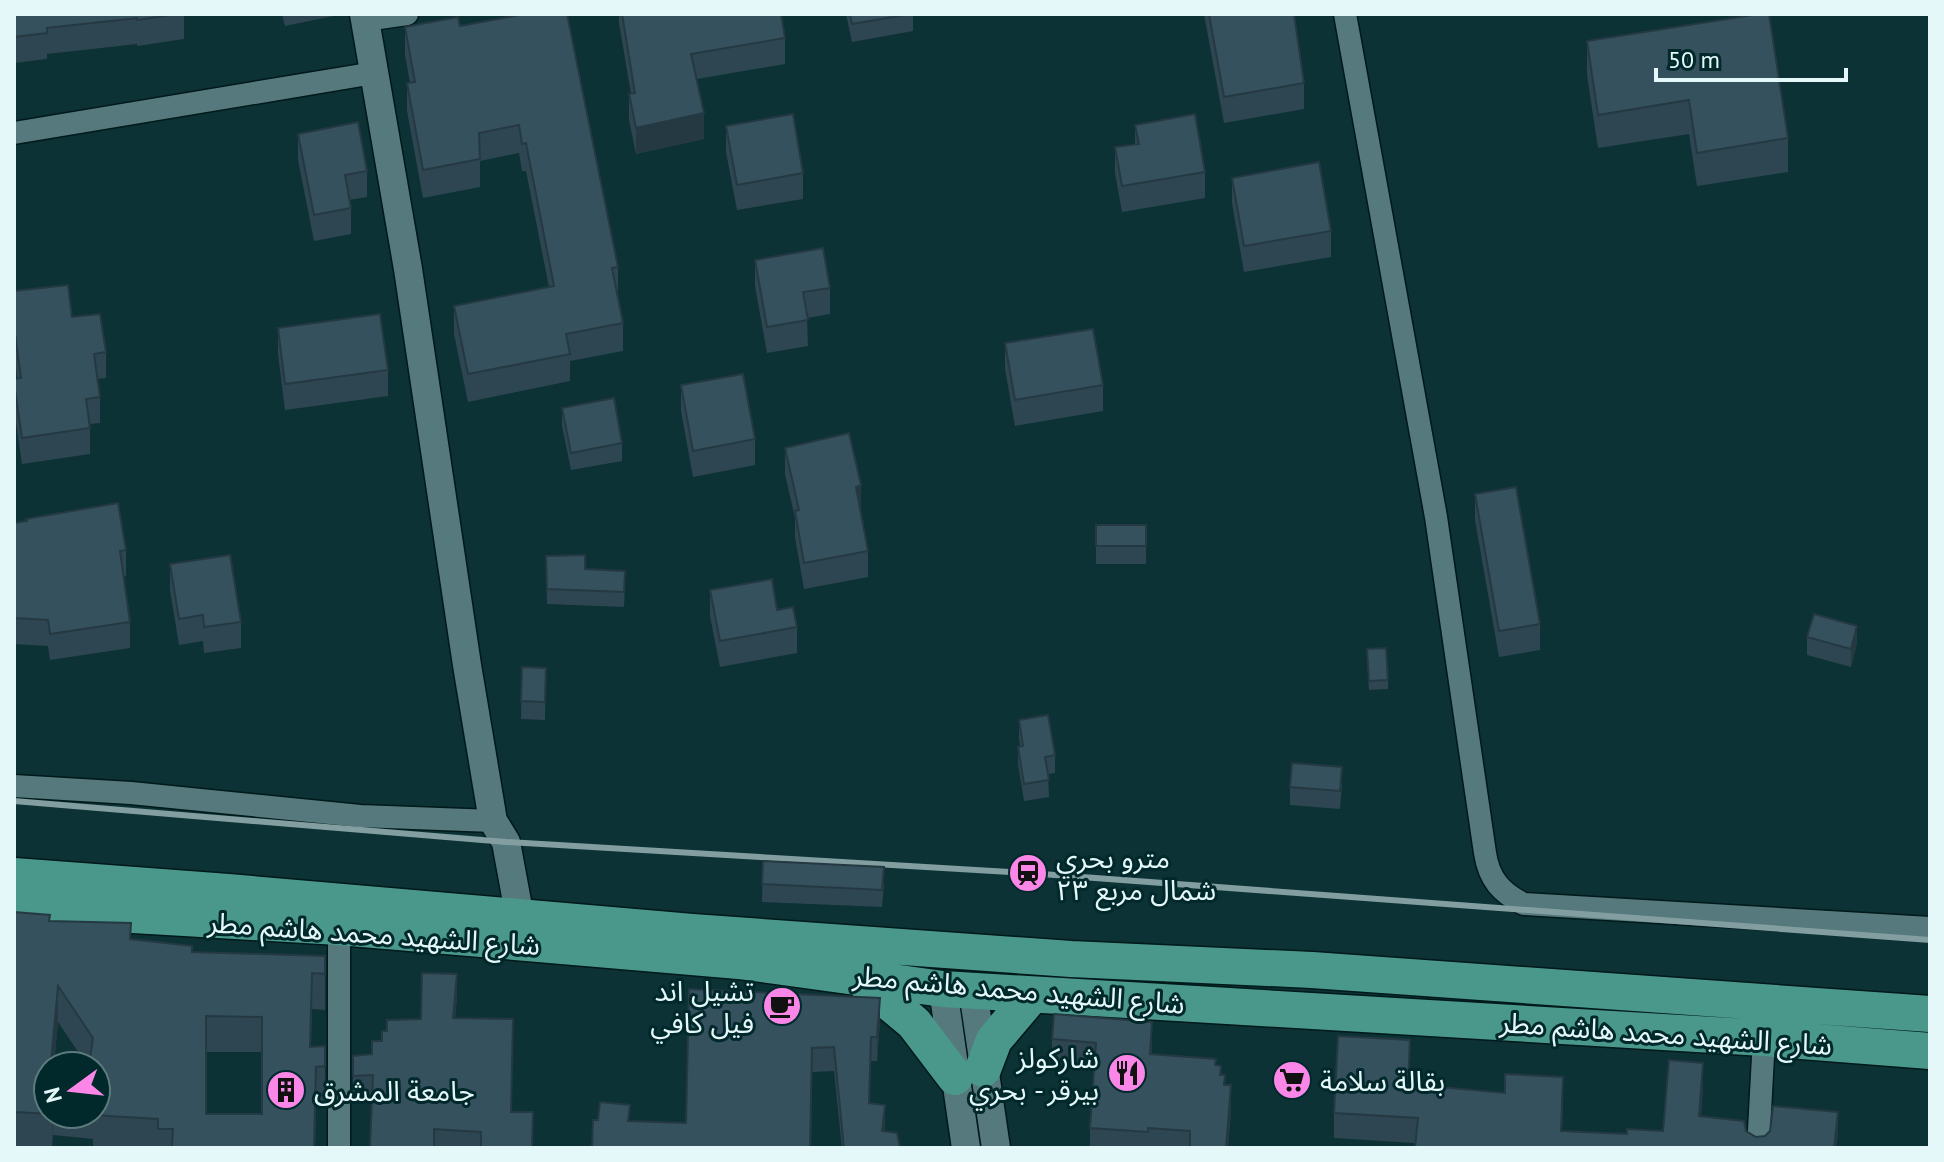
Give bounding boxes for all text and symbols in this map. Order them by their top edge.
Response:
scale bar [1656,32,1846,82]
text: 50 m [1668,44,1720,75]
place label: مترو بحري شمال مربع ٢٣ [1056,839,1216,911]
station icon: مترو بحري شمال مربع ٢٣ [1007,852,1049,894]
street label: شارع الشهيد محمد هاشم مطر [205,903,541,967]
street label: شارع الشهيد محمد هاشم مطر [850,956,1186,1026]
place label: تشيل اند فيل كافي [650,972,754,1044]
cafe icon: تشيل اند فيل كافي [761,985,803,1027]
street label: شارع الشهيد محمد هاشم مطر [1497,1003,1833,1067]
place label: شاركولز بيرقر - بحري [969,1039,1099,1111]
north arrow [32,1050,112,1130]
restaurant icon: شاركولز بيرقر - بحري [1106,1052,1148,1094]
supermarket icon: بقالة سلامة [1271,1059,1313,1101]
place label: بقالة سلامة [1320,1062,1445,1099]
building icon: جامعة المشرق [265,1069,307,1111]
place label: جامعة المشرق [314,1072,475,1109]
text: N [37,1085,68,1106]

